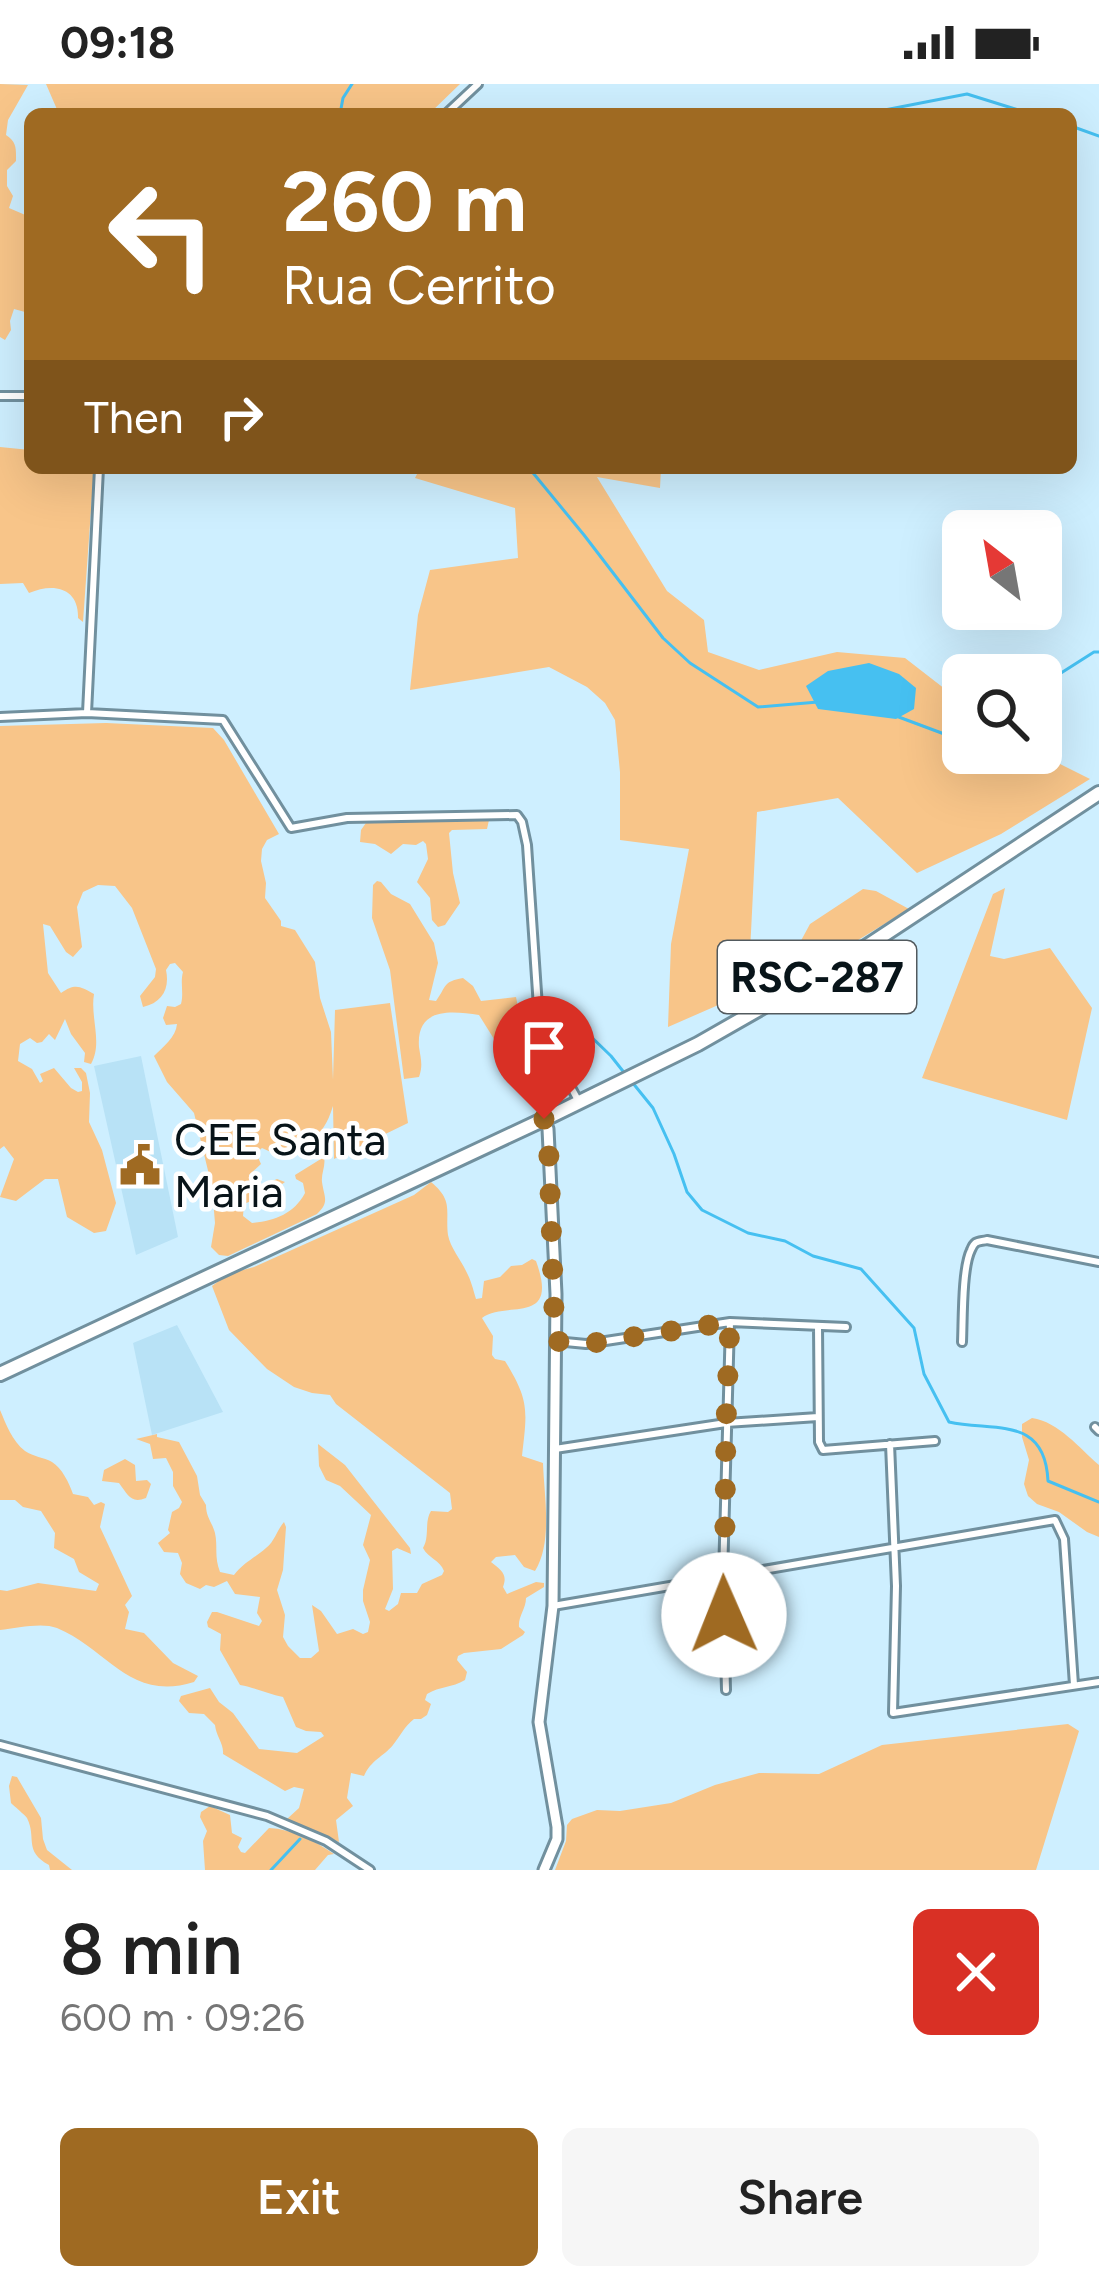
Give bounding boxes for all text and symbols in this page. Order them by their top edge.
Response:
text: 09:18 [60,15,175,69]
text: 260 m [282,151,527,252]
icon: left [84,156,240,312]
text: Rua Cerrito [282,253,556,318]
icon: right [208,384,274,450]
text: Then [84,390,184,444]
north arrow [942,510,1062,630]
map controls [942,510,1062,774]
button: search [942,654,1062,774]
road number: RSC-287 [718,941,916,1013]
pin [493,996,595,1119]
icon: arrive [511,1014,577,1080]
place label: CEE Santa Maria [174,1112,386,1218]
public building icon: CEE Santa Maria [117,1142,163,1188]
position arrow [661,1552,787,1678]
text: 8 min [60,1906,242,1992]
button: close [913,1909,1039,2035]
text: 600 m · 09:26 [60,1994,305,2041]
button: Exit [60,2128,538,2266]
button: Share [562,2128,1039,2266]

